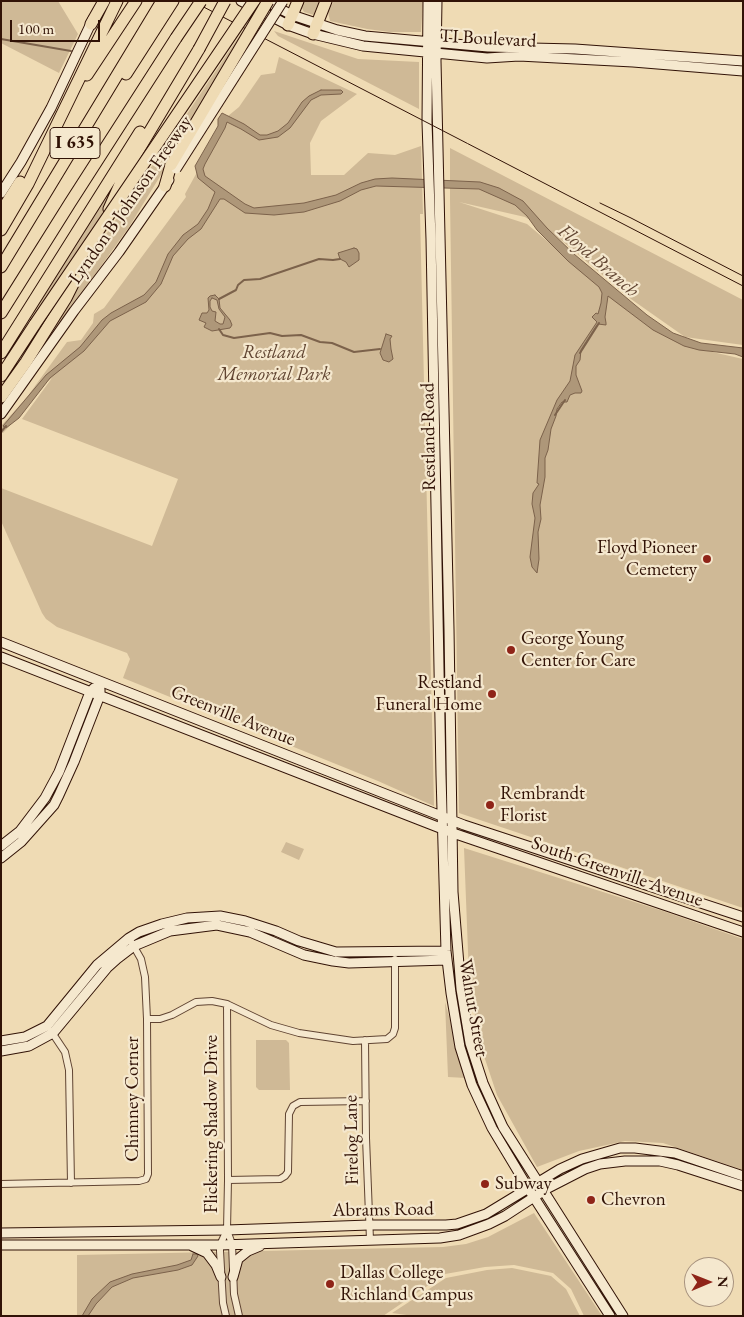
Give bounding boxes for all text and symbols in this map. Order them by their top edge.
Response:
scale bar [12,10,102,42]
text: 100 m [18,19,54,38]
street label: TI Boulevard [439,25,537,53]
street label: Lyndon B Johnson Freeway [64,111,198,289]
road number: I 635 [50,128,100,158]
water label: Floyd Branch [552,219,644,303]
park label: Restland Memorial Park [217,342,331,386]
street label: Restland Road [417,383,441,491]
place label: Floyd Pioneer Cemetery [597,537,697,581]
marker: Floyd Pioneer Cemetery [701,553,713,565]
place label: George Young Center for Care [521,628,635,672]
marker: George Young Center for Care [505,644,517,656]
place label: Restland Funeral Home [376,672,482,716]
street label: Greenville Avenue [167,681,299,751]
marker: Restland Funeral Home [486,688,498,700]
place label: Rembrandt Florist [500,783,585,827]
marker: Rembrandt Florist [484,799,496,811]
street label: South Greenville Avenue [528,832,706,912]
street label: Walnut Street [453,957,493,1059]
street label: Flickering Shadow Drive [201,1035,223,1213]
street label: Chimney Corner [122,1036,144,1162]
street label: Firelog Lane [340,1095,364,1185]
place label: Subway [495,1173,552,1195]
marker: Subway [479,1178,491,1190]
place label: Chevron [601,1189,666,1211]
marker: Chevron [585,1194,597,1206]
street label: Abrams Road [332,1198,434,1222]
north arrow [684,1257,734,1307]
place label: Dallas College Richland Campus [340,1262,473,1306]
text: N [714,1276,732,1288]
marker: Dallas College Richland Campus [324,1278,336,1290]

